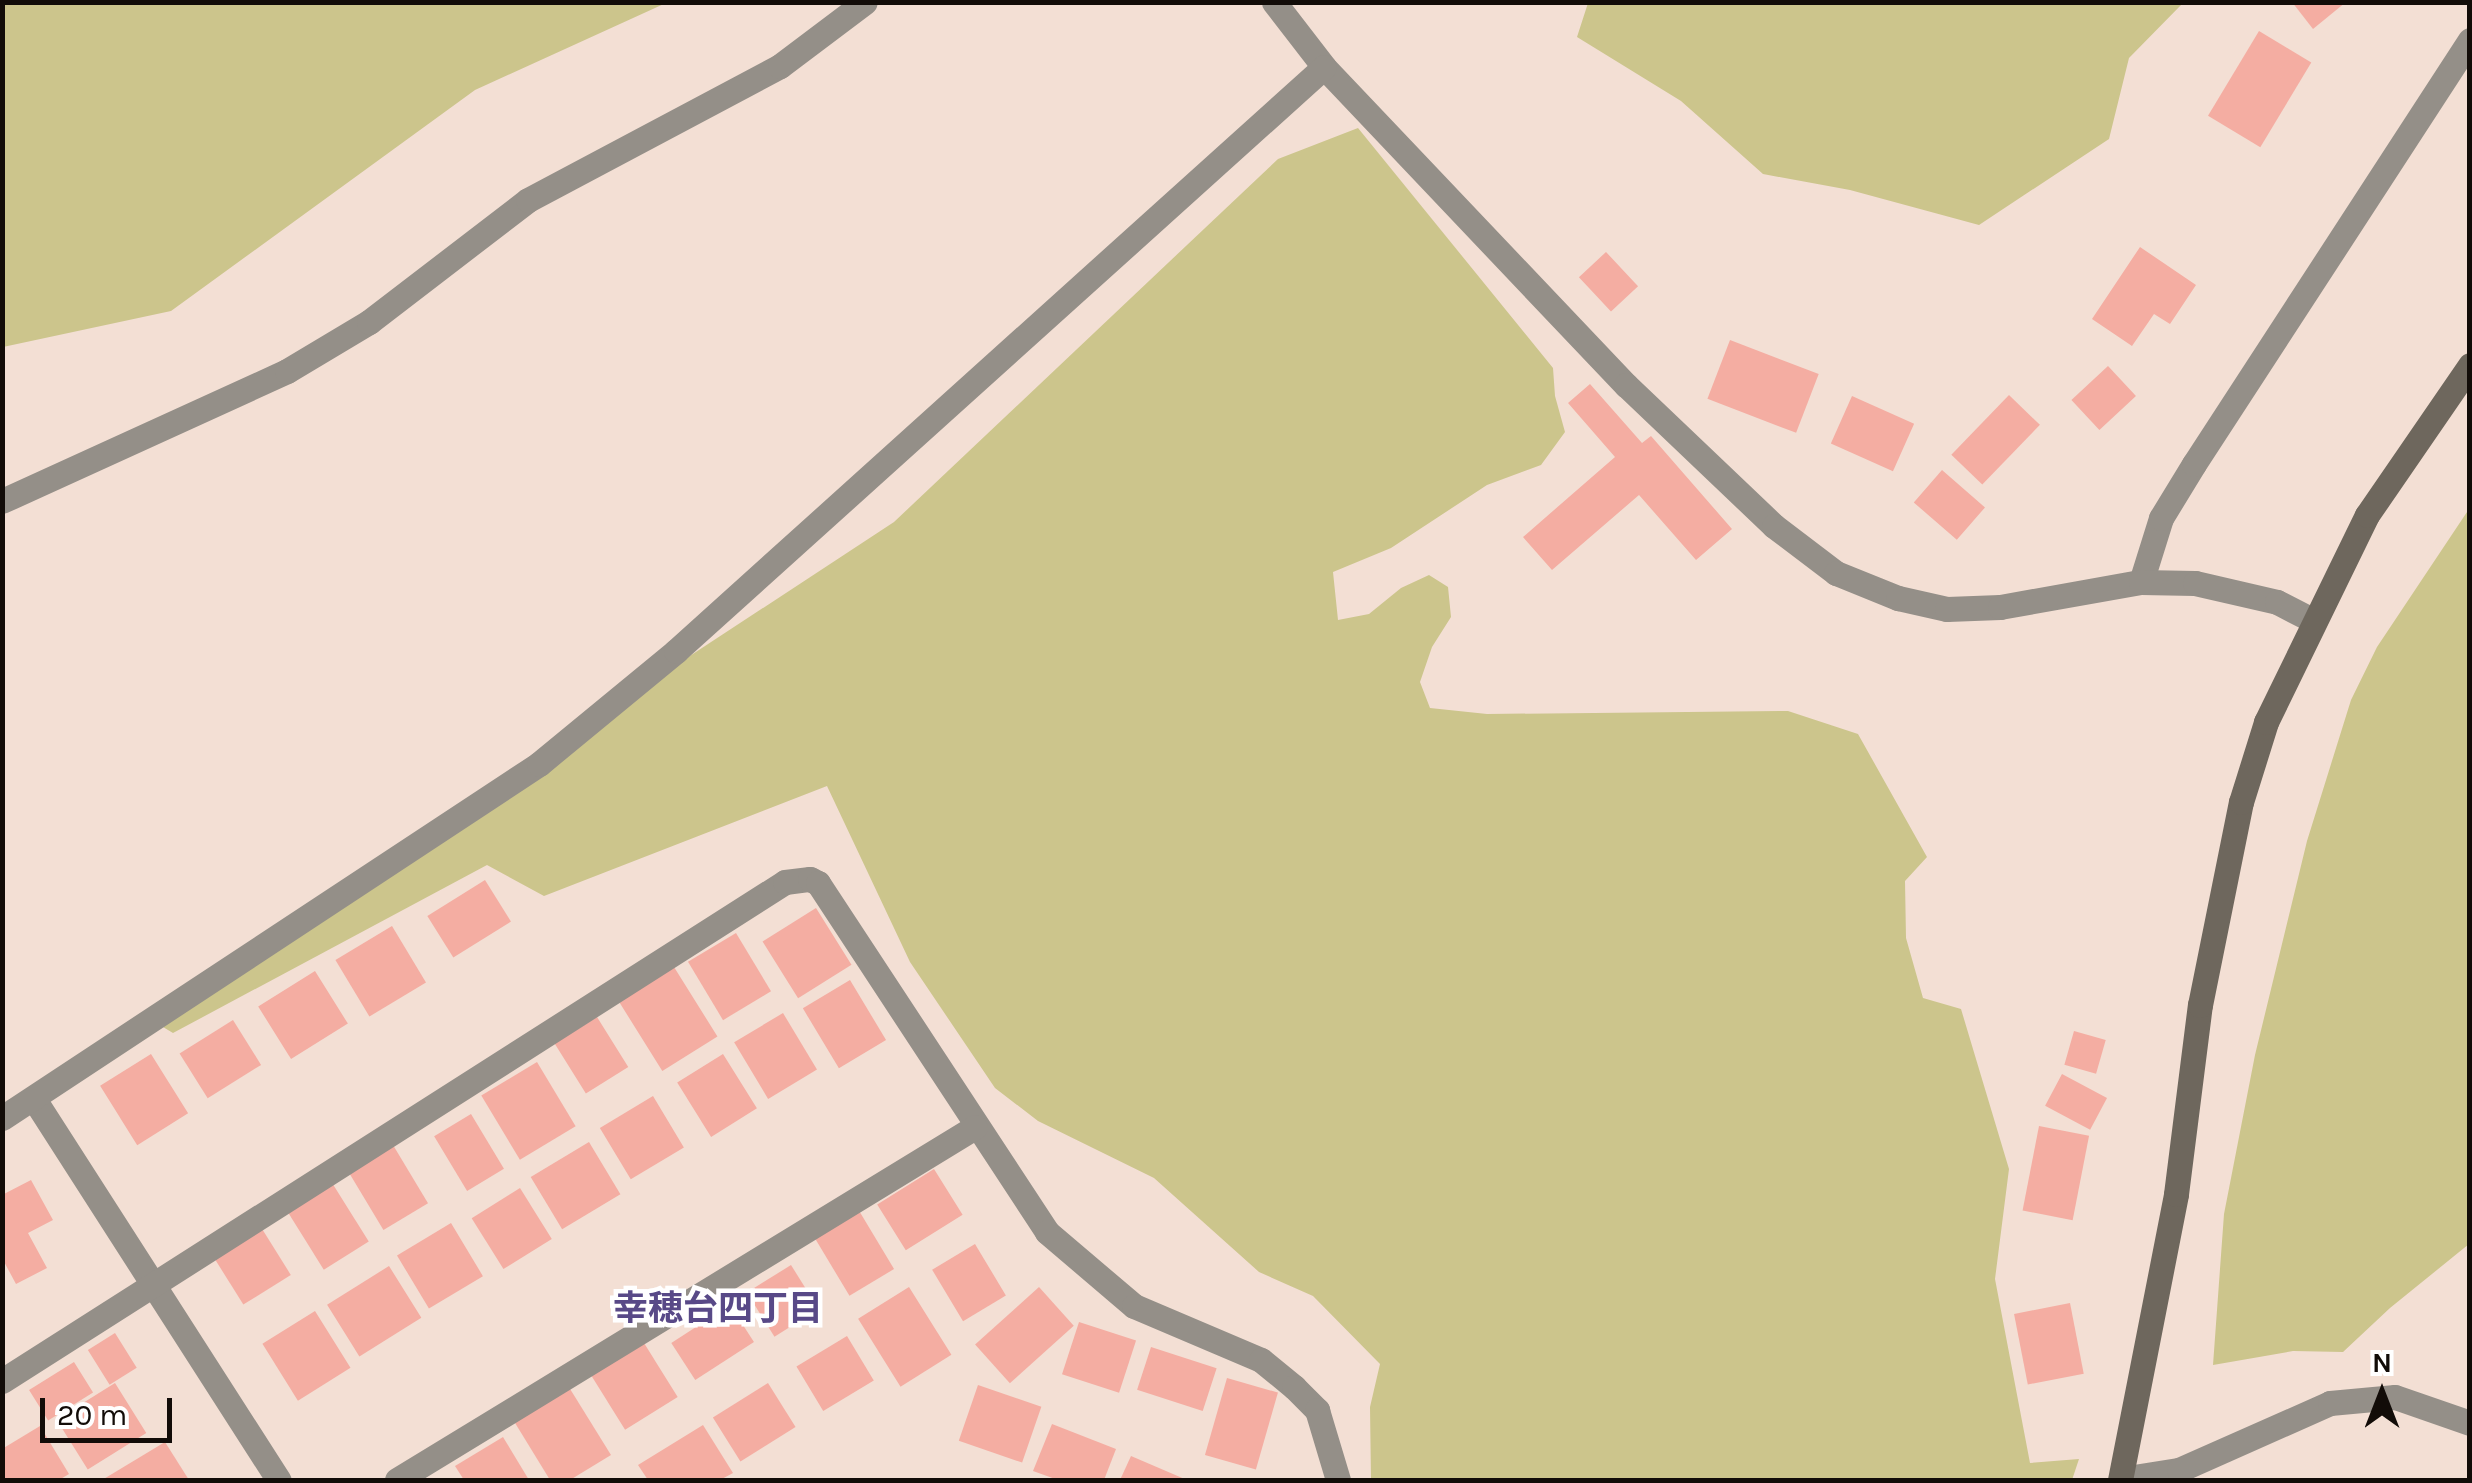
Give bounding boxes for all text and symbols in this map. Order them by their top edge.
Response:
district label: 幸穂台四丁目 [613,1288,823,1330]
north arrow [2332,1343,2432,1443]
text: N [2372,1346,2392,1379]
scale bar [45,1378,178,1440]
text: 20 m [57,1397,127,1433]

